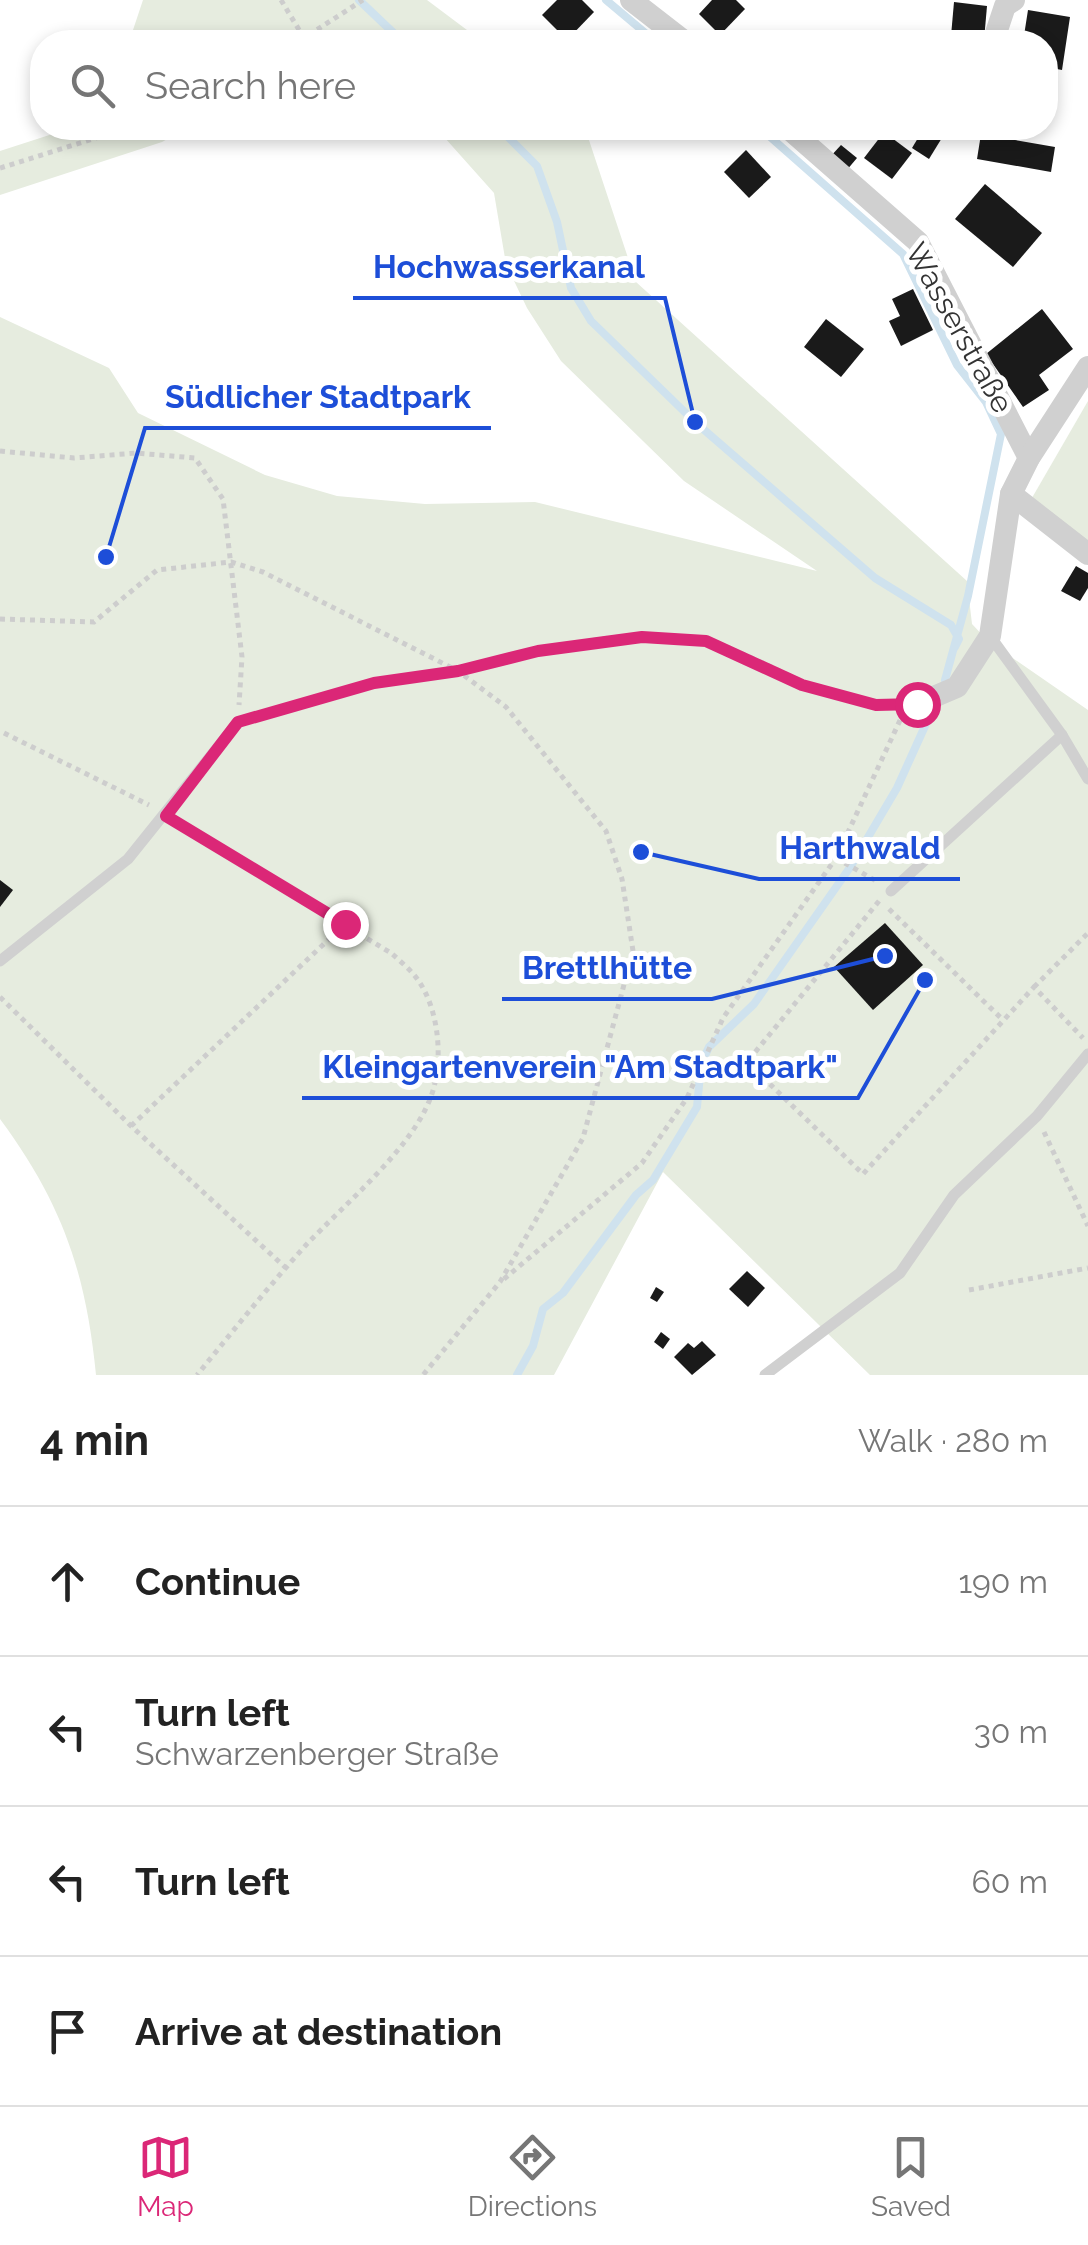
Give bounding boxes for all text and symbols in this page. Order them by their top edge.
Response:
search box [30,30,1058,140]
icon: search [65,58,120,113]
text: Search here [145,63,356,108]
callout: Hochwasserkanal [353,236,665,298]
street label: Wasserstraße [898,237,1021,419]
text: Hochwasserkanal [373,248,646,285]
callout: Südlicher Stadtpark [145,366,491,428]
text: Südlicher Stadtpark [165,378,471,415]
route start [895,682,941,728]
callout: Harthwald [759,817,960,879]
text: Harthwald [779,829,941,866]
route end [323,902,369,948]
callout: Brettlhütte [502,937,712,999]
text: Brettlhütte [522,949,692,986]
callout: Kleingartenverein "Am Stadtpark" [302,1036,858,1098]
text: Kleingartenverein "Am Stadtpark" [322,1048,838,1085]
text: 4 min [40,1416,149,1465]
text: Walk · 280 m [858,1422,1048,1459]
icon: ahead [40,1554,95,1609]
text: Continue [135,1559,300,1604]
text: 190 m [958,1563,1048,1600]
text: Turn left [135,1690,290,1735]
icon: left [40,1704,95,1759]
text: 30 m [974,1713,1048,1750]
text: Schwarzenberger Straße [135,1735,499,1772]
icon: left [40,1854,95,1909]
text: Turn left [135,1859,290,1904]
text: 60 m [972,1863,1048,1900]
icon: arrive [40,2004,95,2059]
text: Arrive at destination [135,2009,502,2054]
tab: Map [137,2130,194,2223]
tab: Directions [468,2130,597,2223]
tab: Saved [871,2130,951,2223]

